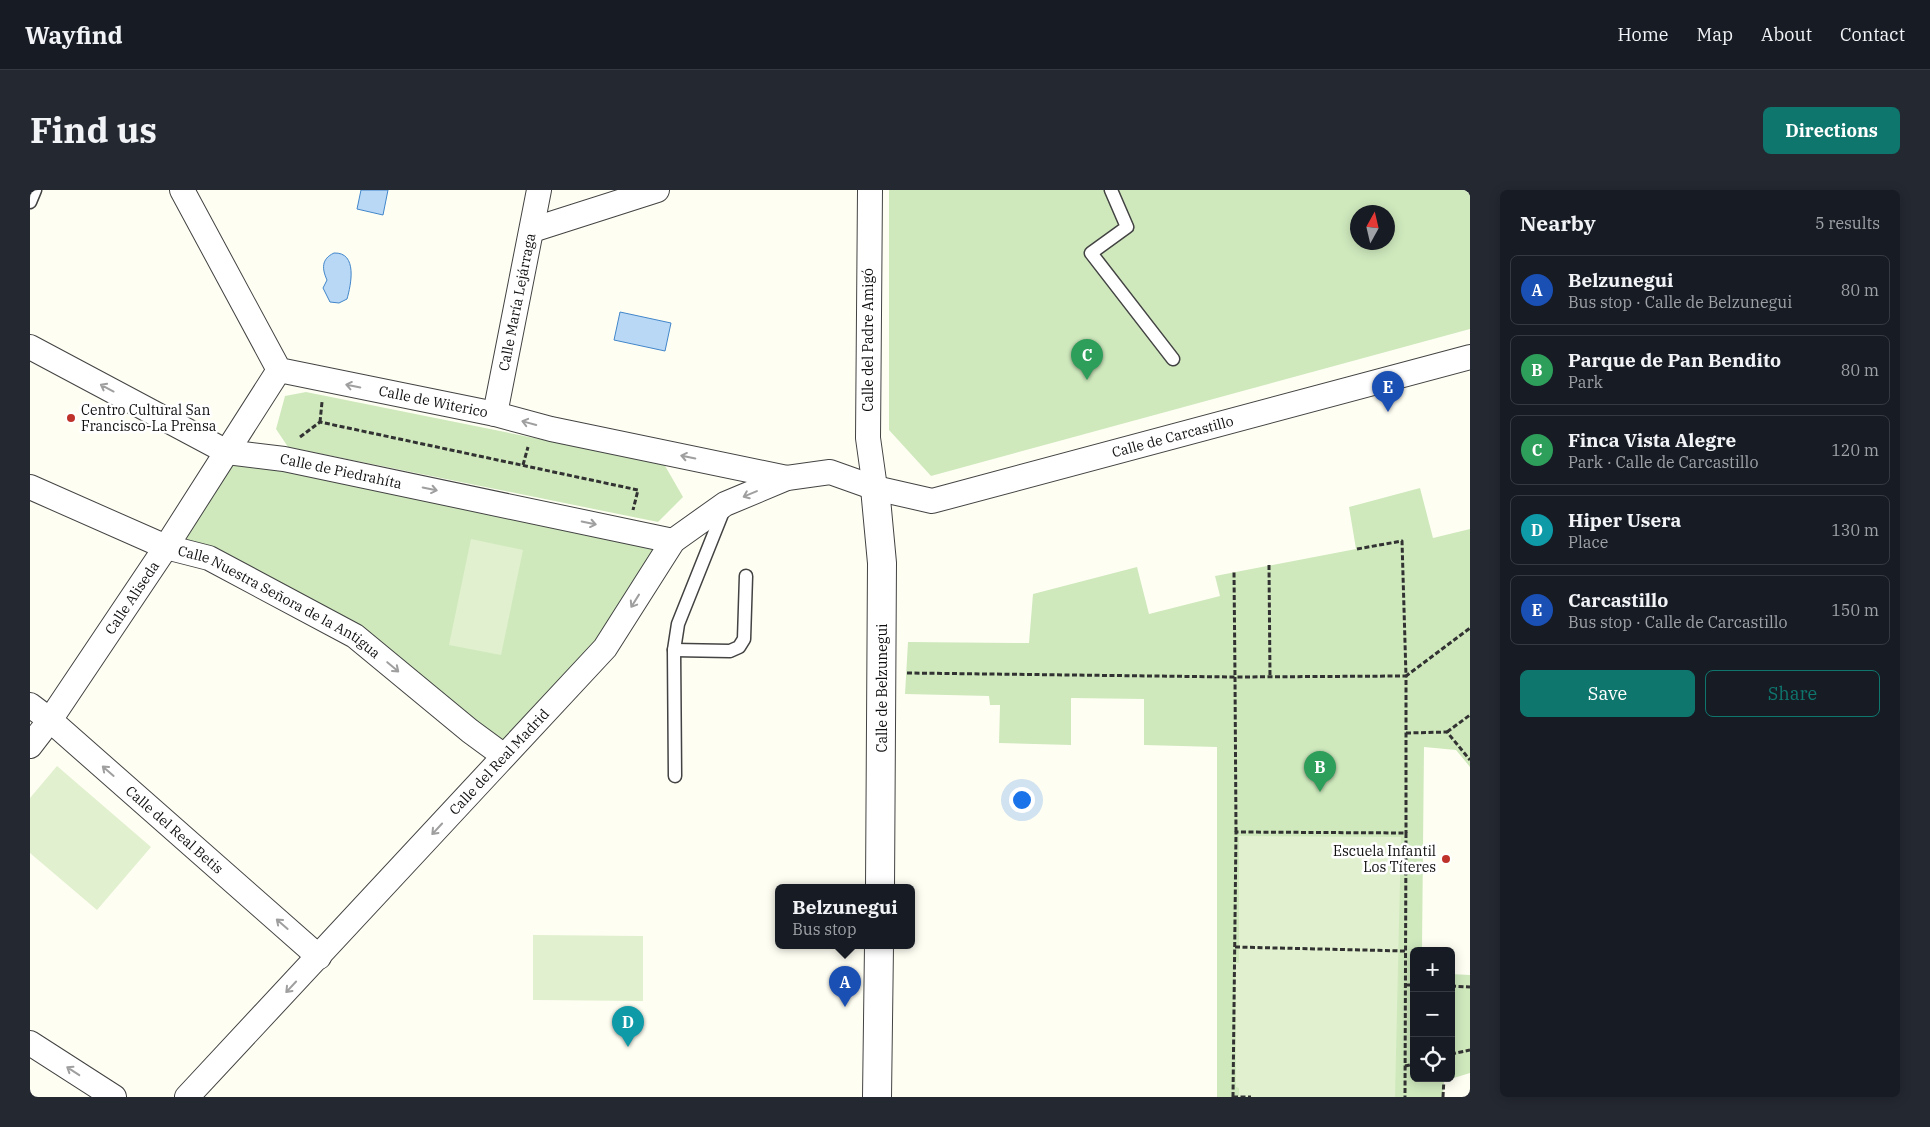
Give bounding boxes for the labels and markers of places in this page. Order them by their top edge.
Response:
pin: C [1071,339,1103,380]
pin: E [1372,371,1404,412]
place label: Centro Cultural San Francisco-La Prensa [81,401,217,435]
marker: Centro Cultural San Francisco-La Prensa [65,412,77,424]
pin: B [1304,751,1336,792]
place label: Escuela Infantil Los Títeres [1333,842,1436,876]
marker: Escuela Infantil Los Títeres [1440,853,1452,865]
pin: A [829,966,861,1007]
pin: D [612,1006,644,1047]

